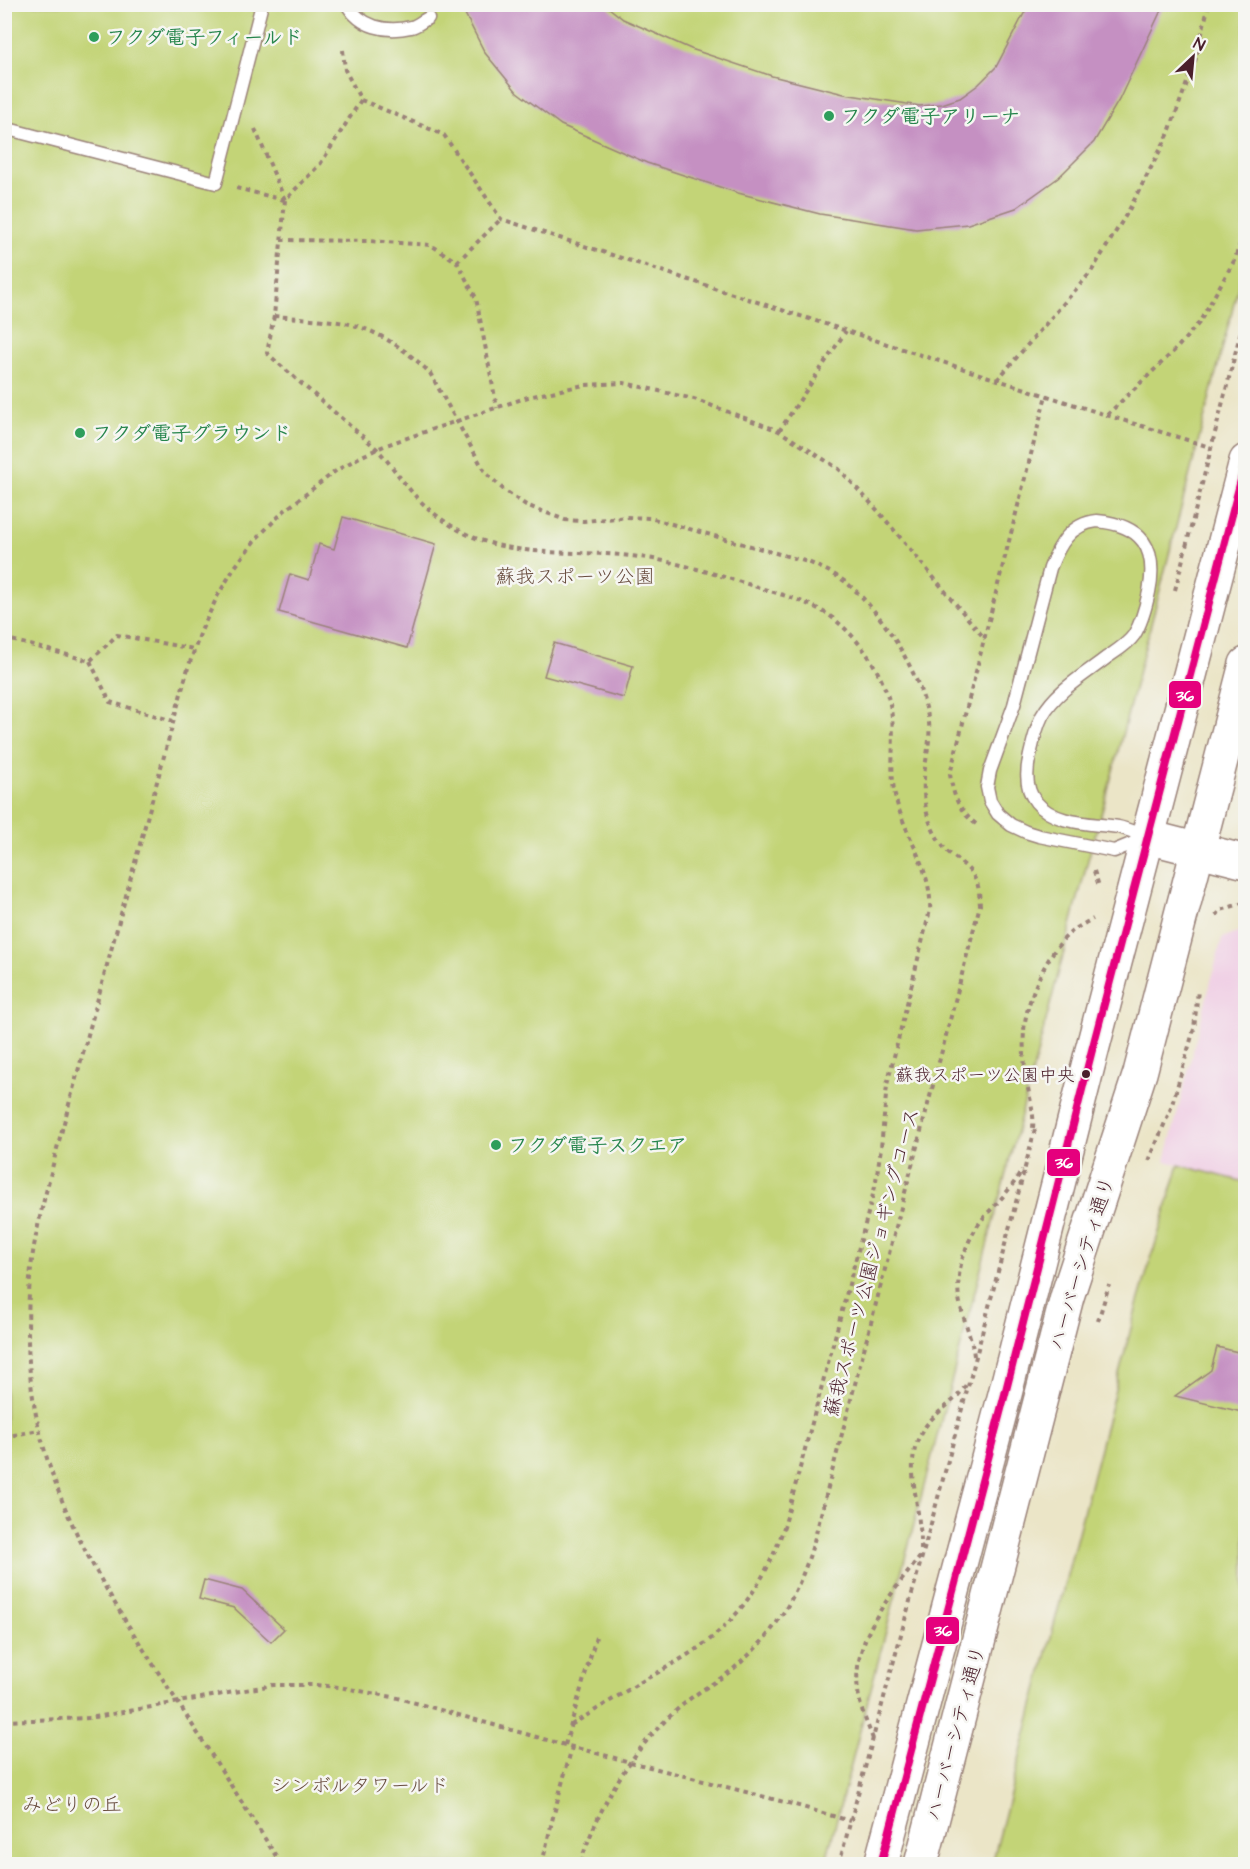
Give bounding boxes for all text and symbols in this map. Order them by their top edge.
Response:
place label: フクダ電子フィールド [106,24,303,52]
north arrow [1163,27,1223,87]
marker: フクダ電子フィールド [87,30,101,44]
text: N [1190,32,1208,57]
place label: フクダ電子アリーナ [841,103,1020,131]
marker: フクダ電子アリーナ [822,109,836,123]
place label: フクダ電子グラウンド [92,420,291,448]
marker: フクダ電子グラウンド [73,426,87,440]
park label: 蘇我スポーツ公園 [495,563,655,591]
line badge: 36 [1168,680,1202,709]
text: 36 [1175,685,1194,707]
place label: 蘇我スポーツ公園中央 [895,1063,1075,1088]
marker: 蘇我スポーツ公園中央 [1080,1068,1092,1080]
street label: 蘇我スポーツ公園ジョギングコース [817,1105,927,1420]
place label: フクダ電子スクエア [508,1132,687,1160]
marker: フクダ電子スクエア [489,1138,503,1152]
line badge: 36 [1046,1148,1081,1177]
text: 36 [1054,1152,1073,1174]
street label: ハーバーシティ通り [1042,1173,1122,1354]
line badge: 36 [925,1616,960,1645]
text: 36 [933,1620,952,1642]
street label: ハーバーシティ通り [919,1643,993,1824]
park label: シンボルタワールド [271,1772,449,1800]
park label: みどりの丘 [22,1791,122,1819]

